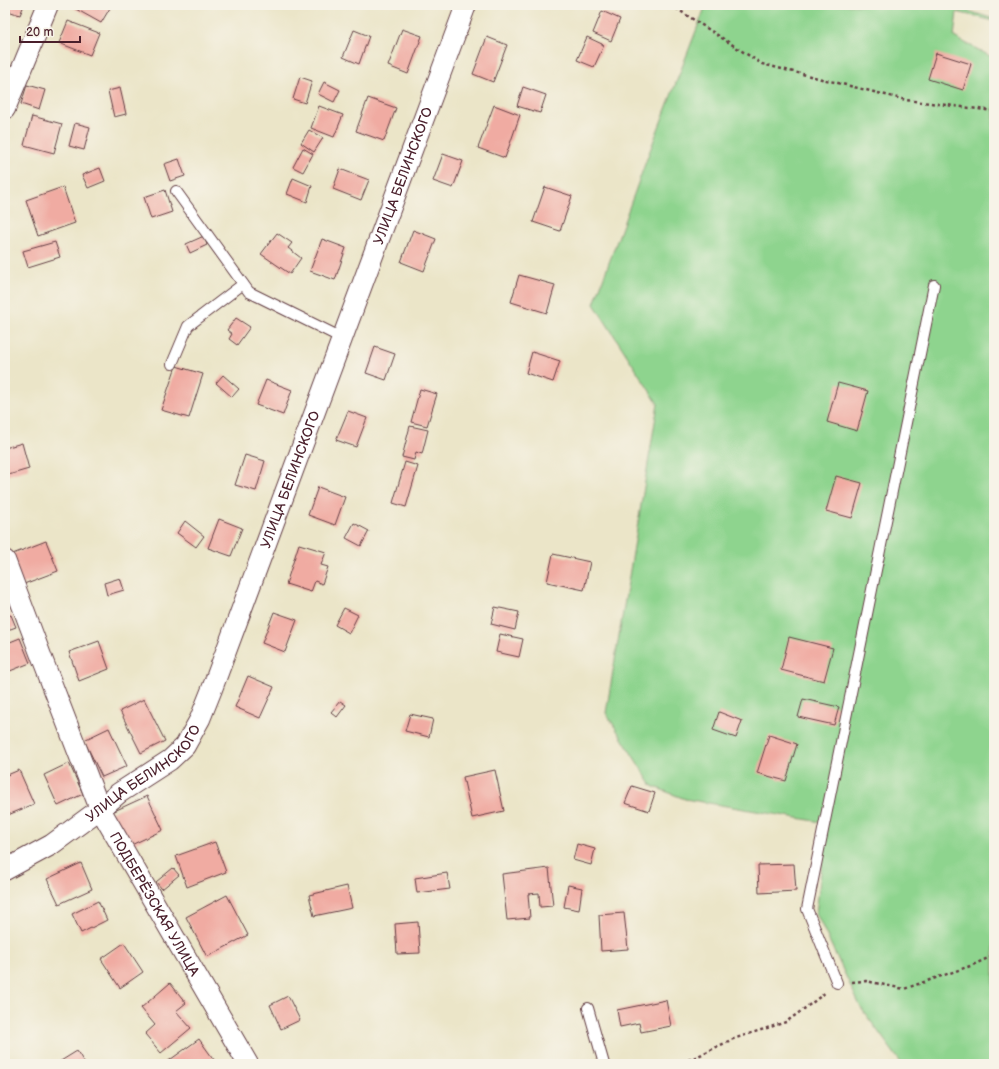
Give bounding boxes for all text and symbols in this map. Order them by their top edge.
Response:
scale bar [20,18,80,44]
text: 20 m [26,25,53,40]
street label: УЛИЦА БЕЛИНСКОГО [370,105,436,247]
street label: УЛИЦА БЕЛИНСКОГО [257,409,324,551]
street label: УЛИЦА БЕЛИНСКОГО [83,722,204,826]
street label: ПОДБЕРЁЗСКАЯ УЛИЦА [106,829,203,979]

